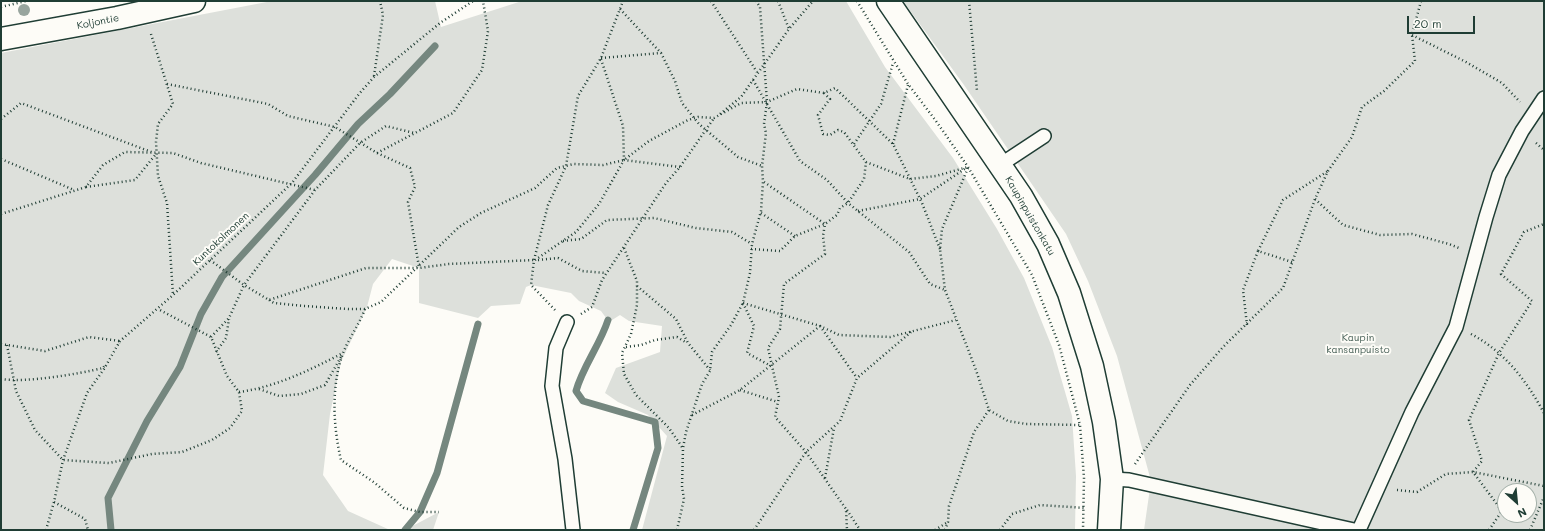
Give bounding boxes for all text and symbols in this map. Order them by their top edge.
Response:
scale bar [1409,8,1477,34]
street label: Koljontie [76,12,120,32]
text: 20 m [1414,15,1442,31]
street label: Kaupinpuistonkatu [1002,174,1058,258]
street label: Kuntokolmonen [190,210,252,268]
park label: Kaupin kansanpuisto [1326,332,1390,356]
north arrow [1497,483,1537,523]
text: N [1515,505,1529,522]

